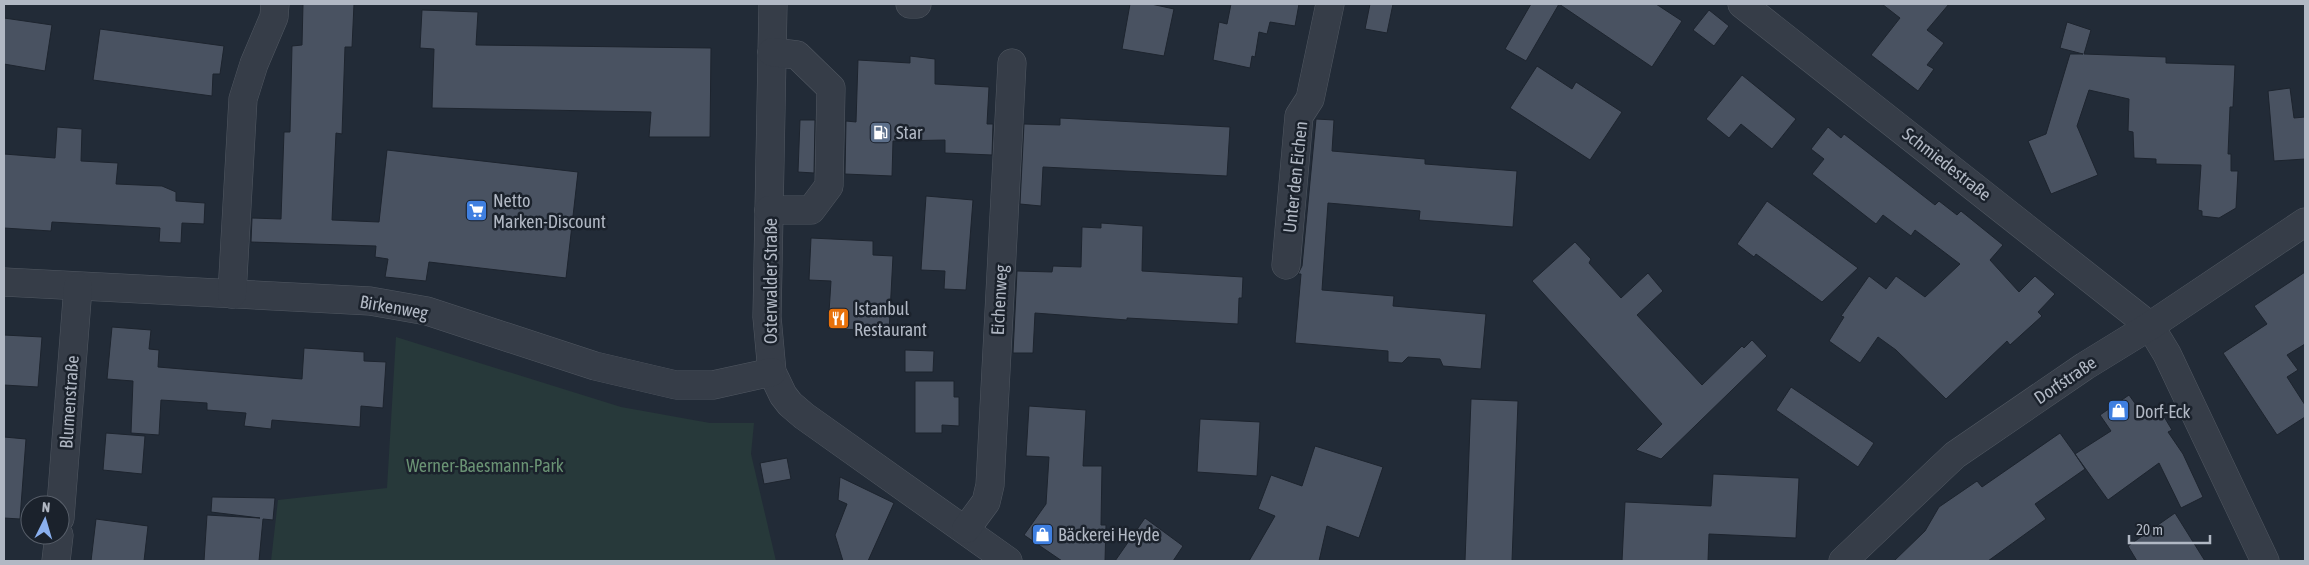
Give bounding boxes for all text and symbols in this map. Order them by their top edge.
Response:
fuel station icon: Star [868,120,892,144]
street label: Unter den Eichen [1279,120,1311,234]
place label: Star [896,122,923,143]
street label: Schmiedestraße [1899,123,1995,205]
place label: Netto Marken-Discount [493,190,606,232]
supermarket icon: Netto Marken-Discount [465,198,489,222]
street label: Osterwalder Straße [760,218,781,344]
street label: Eichenweg [987,264,1011,336]
street label: Birkenweg [358,291,430,323]
place label: Istanbul Restaurant [854,298,927,340]
restaurant icon: Istanbul Restaurant [826,306,850,330]
street label: Dorfstraße [2030,352,2100,408]
street label: Blumenstraße [55,355,83,449]
shop icon: Dorf-Eck [2107,399,2131,423]
place label: Dorf-Eck [2135,401,2190,422]
park label: Werner-Baesmann-Park [406,455,564,476]
north arrow [20,495,70,545]
text: N [41,499,51,515]
scale bar [2129,512,2210,544]
text: 20 m [2136,521,2163,538]
shop icon: Bäckerei Heyde [1030,522,1054,546]
place label: Bäckerei Heyde [1058,524,1160,545]

